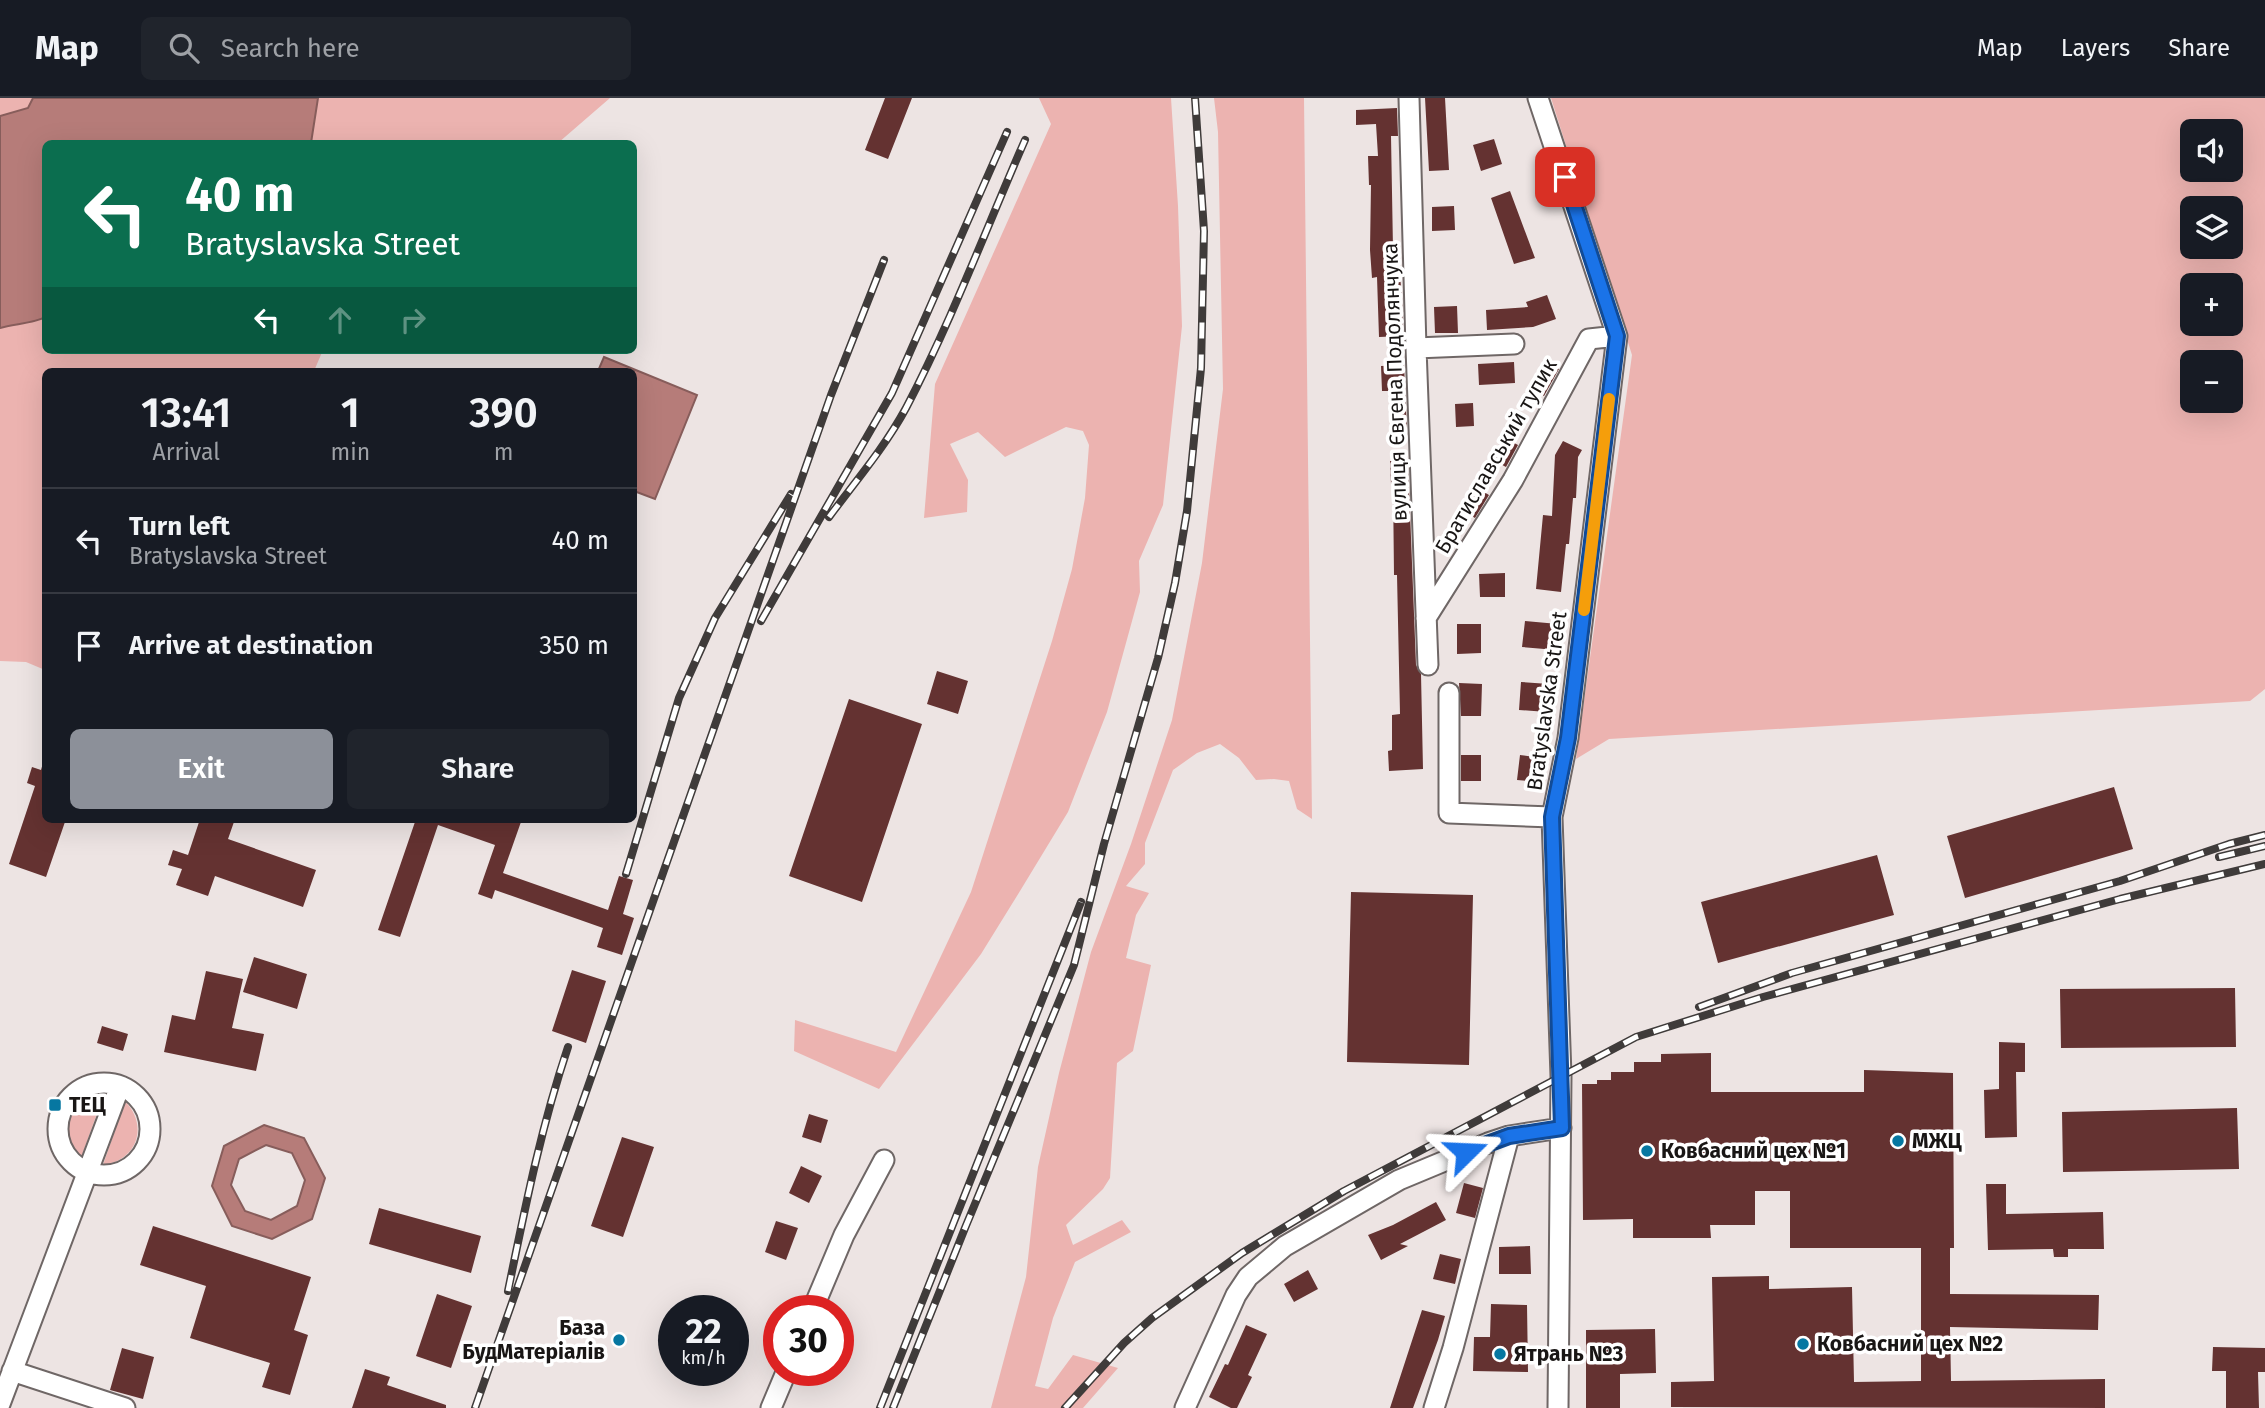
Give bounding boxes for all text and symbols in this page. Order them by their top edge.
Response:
search box [141,17,631,80]
text: Map [35,28,99,68]
icon: search [165,29,203,67]
text: Search here [221,33,360,64]
text: Map [1977,34,2023,62]
text: Layers [2061,34,2130,62]
text: Share [2168,34,2230,62]
map controls [2180,119,2243,413]
button: sound [2180,119,2243,182]
pin [1535,147,1595,207]
icon: arrive [1546,158,1584,196]
text: 40 m [185,165,294,224]
icon: left [70,168,161,259]
button: layers [2180,196,2243,259]
text: Bratyslavska Street [185,225,460,263]
street label: вулиця Євгена Подолянчука [1377,242,1413,522]
button: + [2180,273,2243,336]
icon: left [248,301,286,339]
icon: ahead [321,301,359,339]
icon: right [394,301,432,339]
button: − [2180,350,2243,413]
street label: Братиславський тупик [1429,354,1563,558]
text: 13:41 [141,388,231,438]
text: 1 [341,388,360,438]
text: 390 [469,388,538,438]
text: Arrival [153,438,220,466]
text: min [330,438,370,466]
text: m [494,438,513,466]
text: Turn left [129,511,230,542]
icon: left [70,522,108,560]
text: 40 m [551,525,609,556]
text: Bratyslavska Street [129,542,327,570]
street label: Bratyslavska Street [1522,609,1572,792]
icon: arrive [70,627,108,665]
text: Arrive at destination [129,630,373,661]
text: 350 m [539,630,609,661]
button: Exit [70,729,333,809]
button: Share [347,729,609,809]
place label: ТЕЦ [69,1092,106,1118]
marker: ТЕЦ [47,1097,63,1113]
position arrow [1429,1115,1503,1189]
place label: МЖЦ [1912,1128,1963,1154]
marker: МЖЦ [1890,1133,1906,1149]
place label: Ковбасний цех №1 [1661,1138,1846,1164]
marker: Ковбасний цех №1 [1639,1143,1655,1159]
speed limit sign: 30 [763,1295,854,1386]
text: 22 [685,1310,722,1352]
place label: База БудМатеріалів [462,1315,605,1365]
place label: Ковбасний цех №2 [1817,1331,2003,1357]
marker: База БудМатеріалів [611,1332,627,1348]
marker: Ковбасний цех №2 [1795,1336,1811,1352]
place label: Ятрань №3 [1514,1341,1624,1367]
marker: Ятрань №3 [1492,1346,1508,1362]
text: km/h [681,1347,726,1369]

